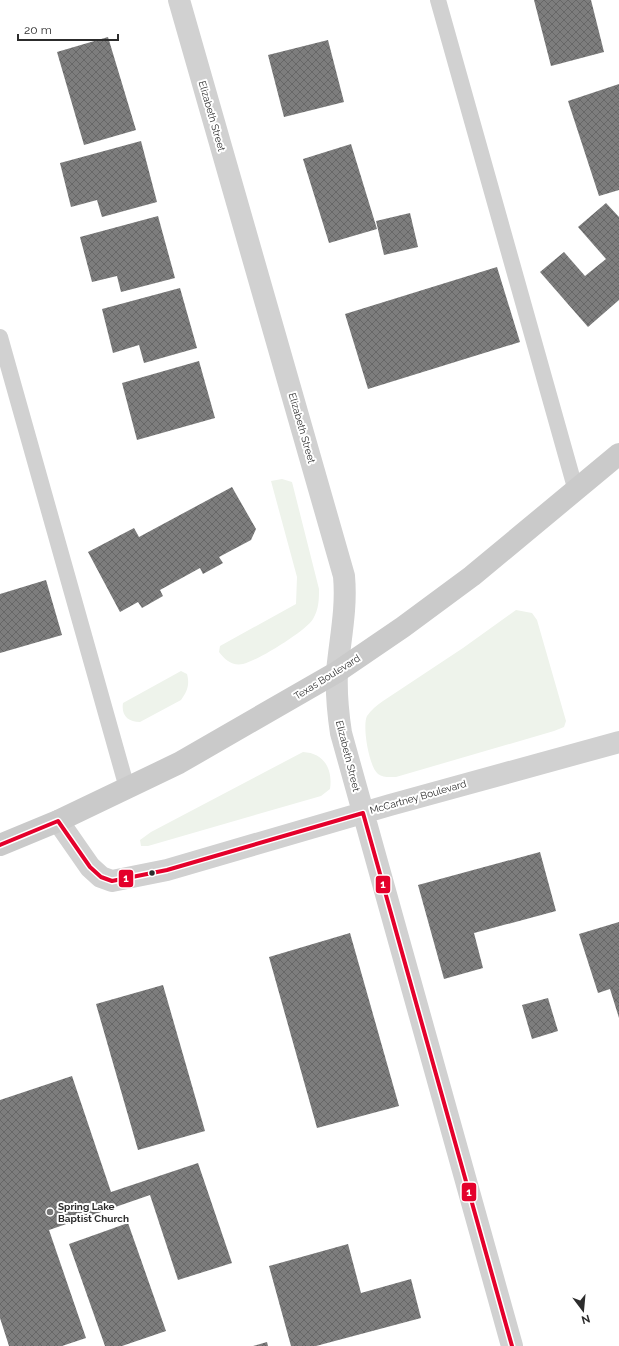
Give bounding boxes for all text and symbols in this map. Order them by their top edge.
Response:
scale bar [18,16,118,42]
text: 20 m [24,23,52,37]
street label: Elizabeth Street [197,79,227,153]
street label: Elizabeth Street [287,391,317,465]
street label: Texas Boulevard [292,652,362,702]
street label: Elizabeth Street [334,719,362,793]
street label: McCartney Boulevard [369,778,467,816]
unlabelled marker [147,868,157,878]
line badge: 1 [118,869,134,888]
text: 1 [123,872,129,885]
line badge: 1 [375,875,391,894]
text: 1 [380,878,386,891]
line badge: 1 [461,1182,477,1202]
text: 1 [466,1186,472,1199]
place label: Spring Lake Baptist Church [58,1201,129,1224]
marker: Spring Lake Baptist Church [45,1207,55,1217]
north arrow [563,1290,603,1330]
text: N [580,1312,591,1327]

